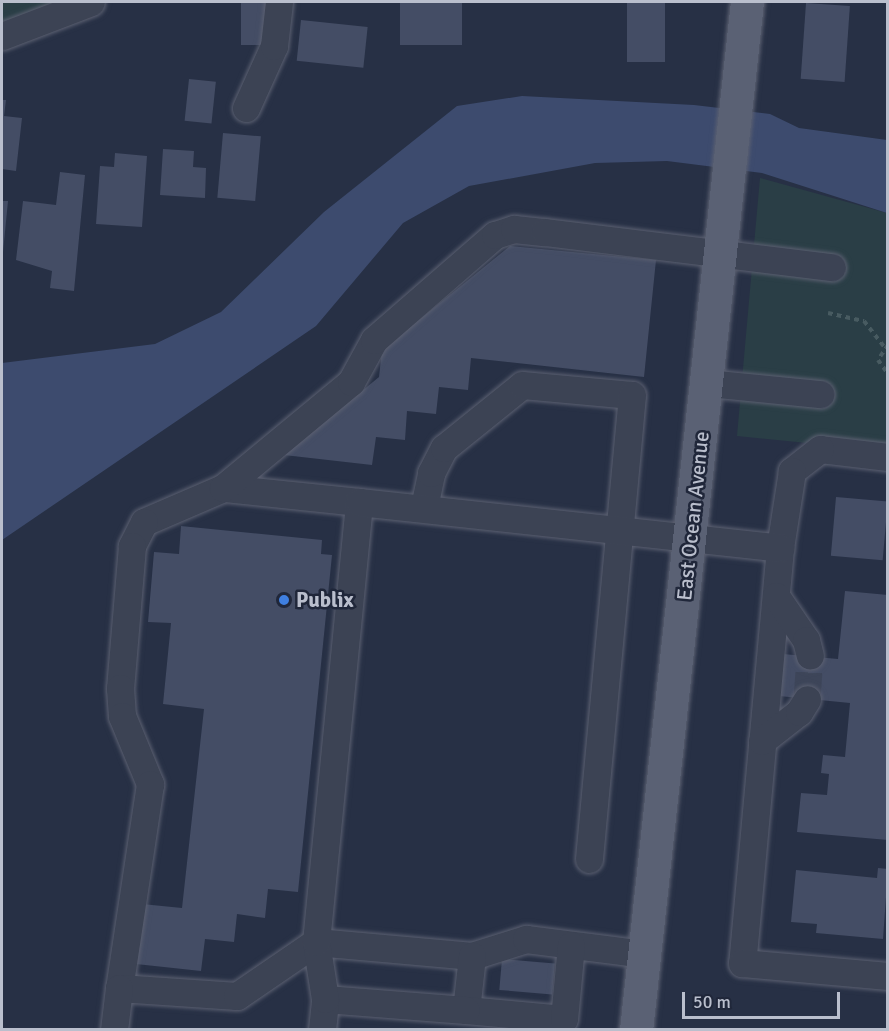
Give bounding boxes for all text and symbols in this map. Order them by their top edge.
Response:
street label: East Ocean Avenue [672,430,714,602]
place label: Publix [296,587,354,613]
marker: Publix [277,593,291,607]
scale bar [685,980,842,1018]
text: 50 m [693,991,731,1013]

